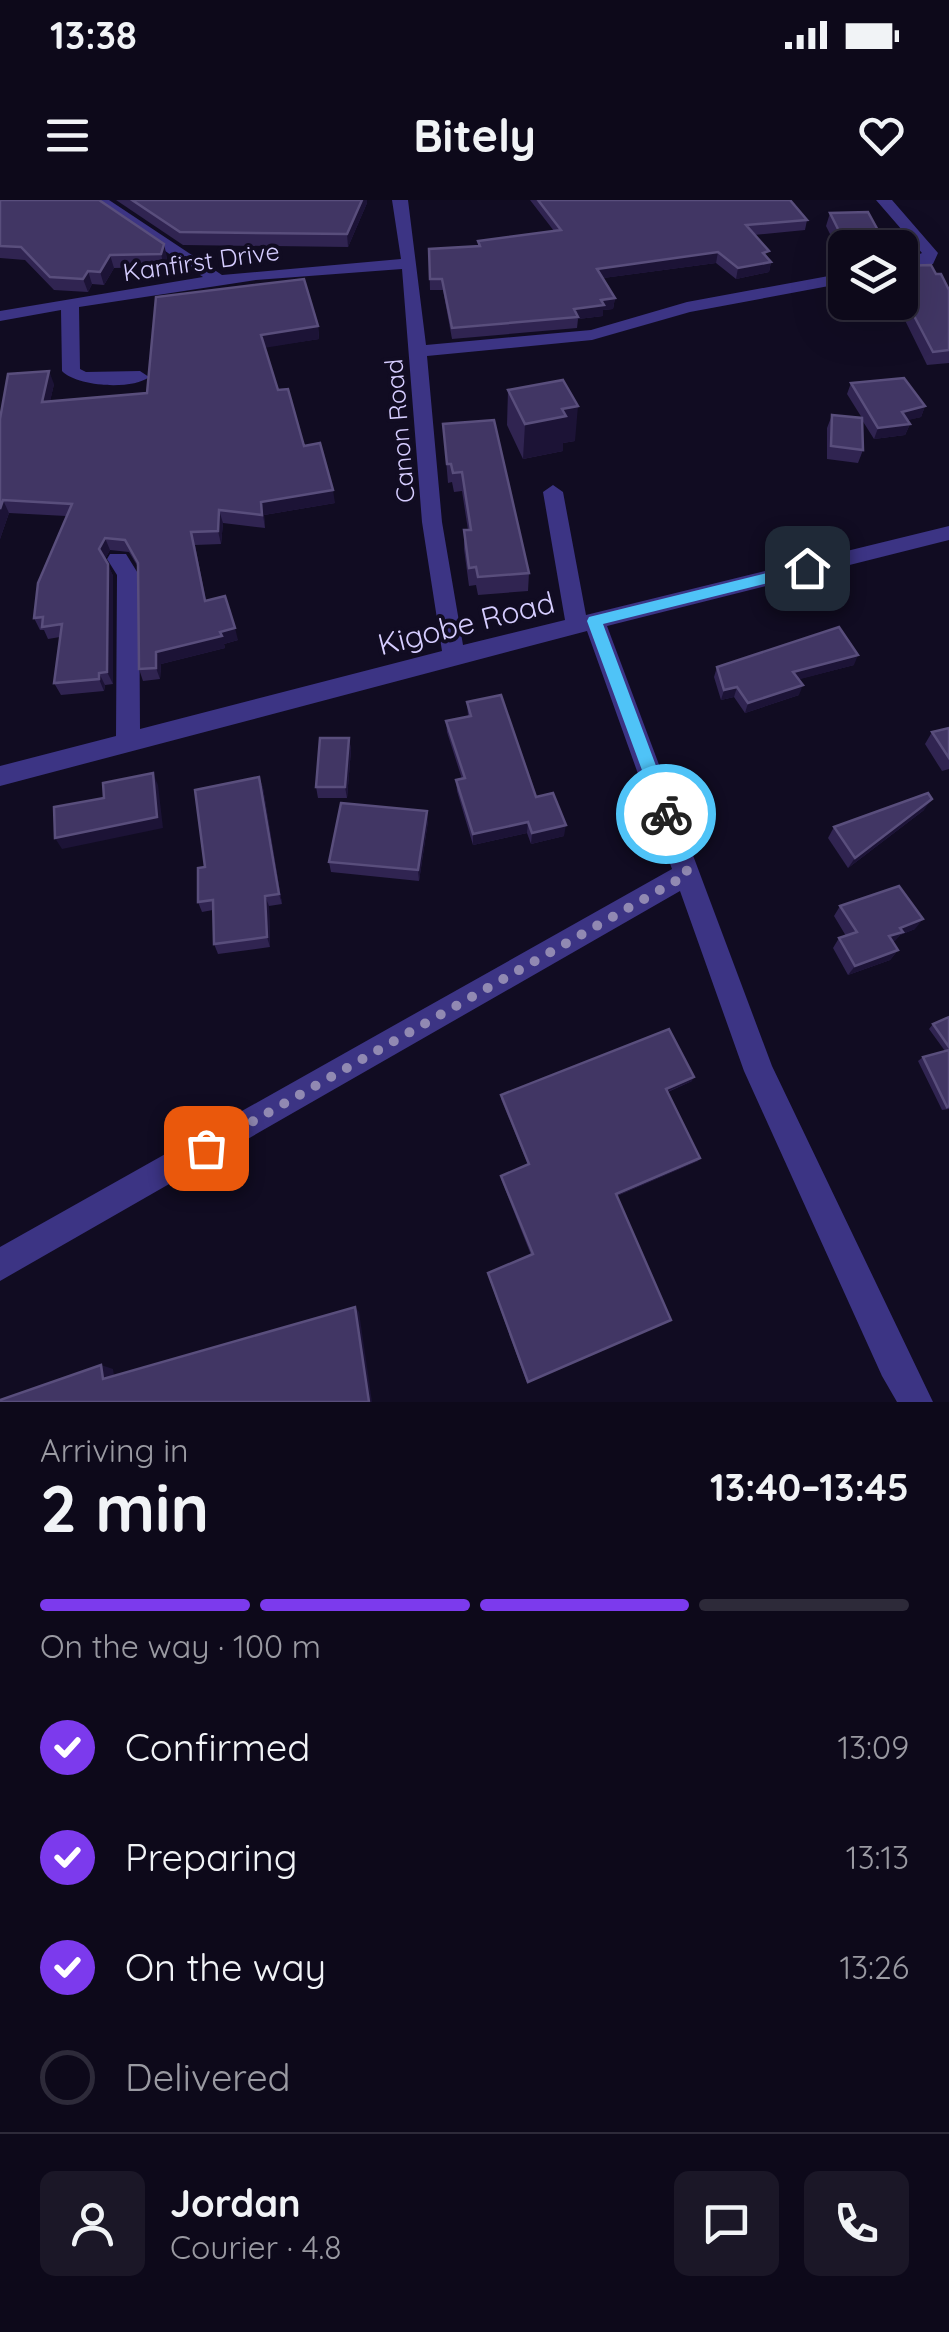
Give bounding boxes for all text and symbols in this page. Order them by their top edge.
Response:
text: 13:38 [50,11,137,59]
text: Bitely [413,107,536,163]
icon: menu [40,108,95,163]
icon: heart [854,108,909,163]
map controls [828,230,918,320]
button: layers [828,230,918,320]
street label: Kanfirst Drive [121,235,281,287]
street label: Canon Road [377,358,421,504]
pin [765,526,850,611]
icon: home [780,541,835,596]
street label: Kigobe Road [374,583,558,663]
courier [616,764,716,864]
icon: bike [639,787,694,842]
pin [164,1106,249,1191]
icon: bag [179,1121,234,1176]
text: Arriving in [40,1430,189,1470]
text: 13:40–13:45 [710,1463,909,1511]
text: 2 min [40,1467,209,1548]
text: On the way · 100 m [40,1626,321,1666]
icon: check [40,1720,95,1775]
text: Confirmed [125,1723,310,1771]
text: 13:09 [838,1727,909,1767]
icon: check [40,1830,95,1885]
text: Preparing [125,1833,297,1881]
text: 13:13 [846,1837,909,1877]
icon: check [40,1940,95,1995]
text: On the way [125,1943,326,1991]
text: 13:26 [839,1947,909,1987]
text: Delivered [125,2053,291,2101]
button: person [40,2171,145,2276]
button: chat [674,2171,779,2276]
button: phone [804,2171,909,2276]
text: Jordan [170,2179,301,2227]
text: Courier · 4.8 [170,2227,342,2267]

